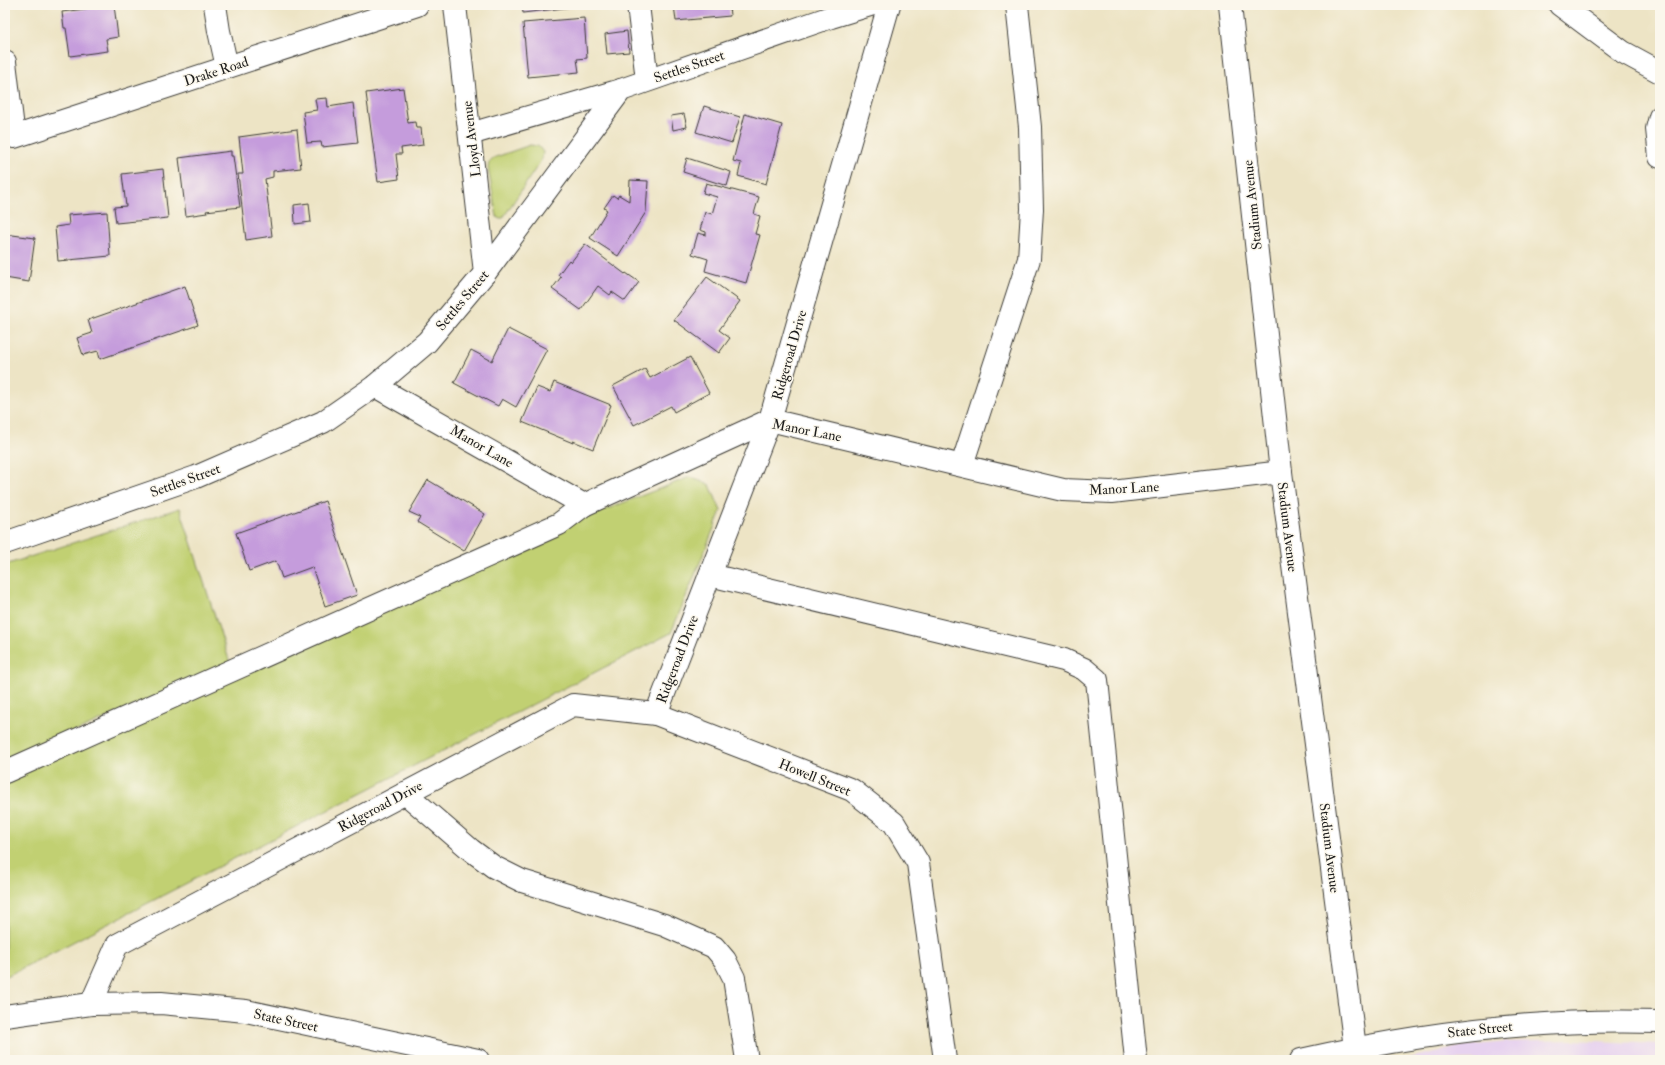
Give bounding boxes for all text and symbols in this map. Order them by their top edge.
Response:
street label: Settles Street [652,46,727,86]
street label: Drake Road [182,53,251,90]
street label: Lloyd Avenue [458,100,486,178]
street label: Stadium Avenue [1239,159,1266,251]
street label: Settles Street [432,266,493,334]
street label: Ridgeroad Drive [769,308,810,402]
street label: Manor Lane [771,415,843,446]
street label: Manor Lane [447,422,517,471]
street label: Settles Street [148,460,223,501]
street label: Manor Lane [1088,478,1160,499]
street label: Stadium Avenue [1274,481,1301,573]
street label: Ridgeroad Drive [653,613,702,706]
street label: Howell Street [776,755,854,800]
street label: Ridgeroad Drive [335,777,425,836]
street label: Stadium Avenue [1316,802,1343,894]
street label: State Street [252,1005,320,1036]
street label: State Street [1447,1018,1514,1041]

